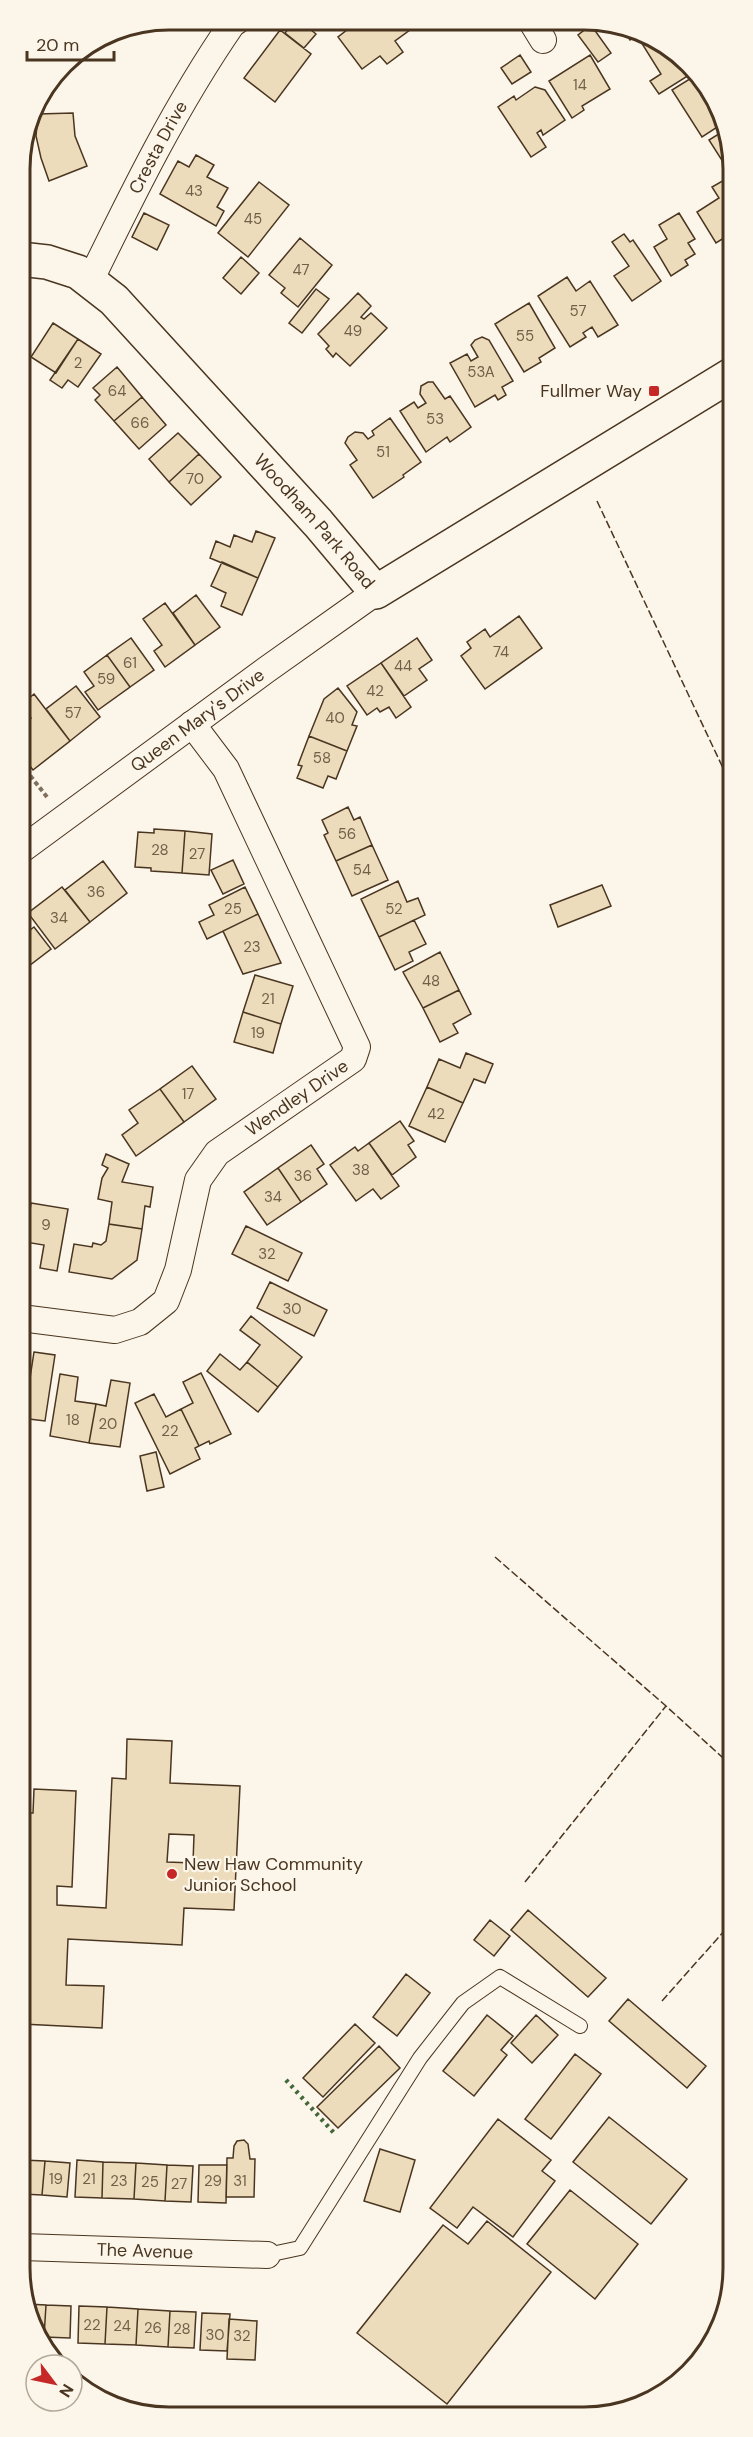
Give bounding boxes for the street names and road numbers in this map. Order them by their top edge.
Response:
street label: Cresta Drive [123,96,193,198]
street label: Woodham Park Road [249,449,380,594]
street label: Queen Mary's Drive [126,663,269,778]
street label: Wendley Drive [241,1054,353,1142]
street label: The Avenue [96,2237,194,2265]

